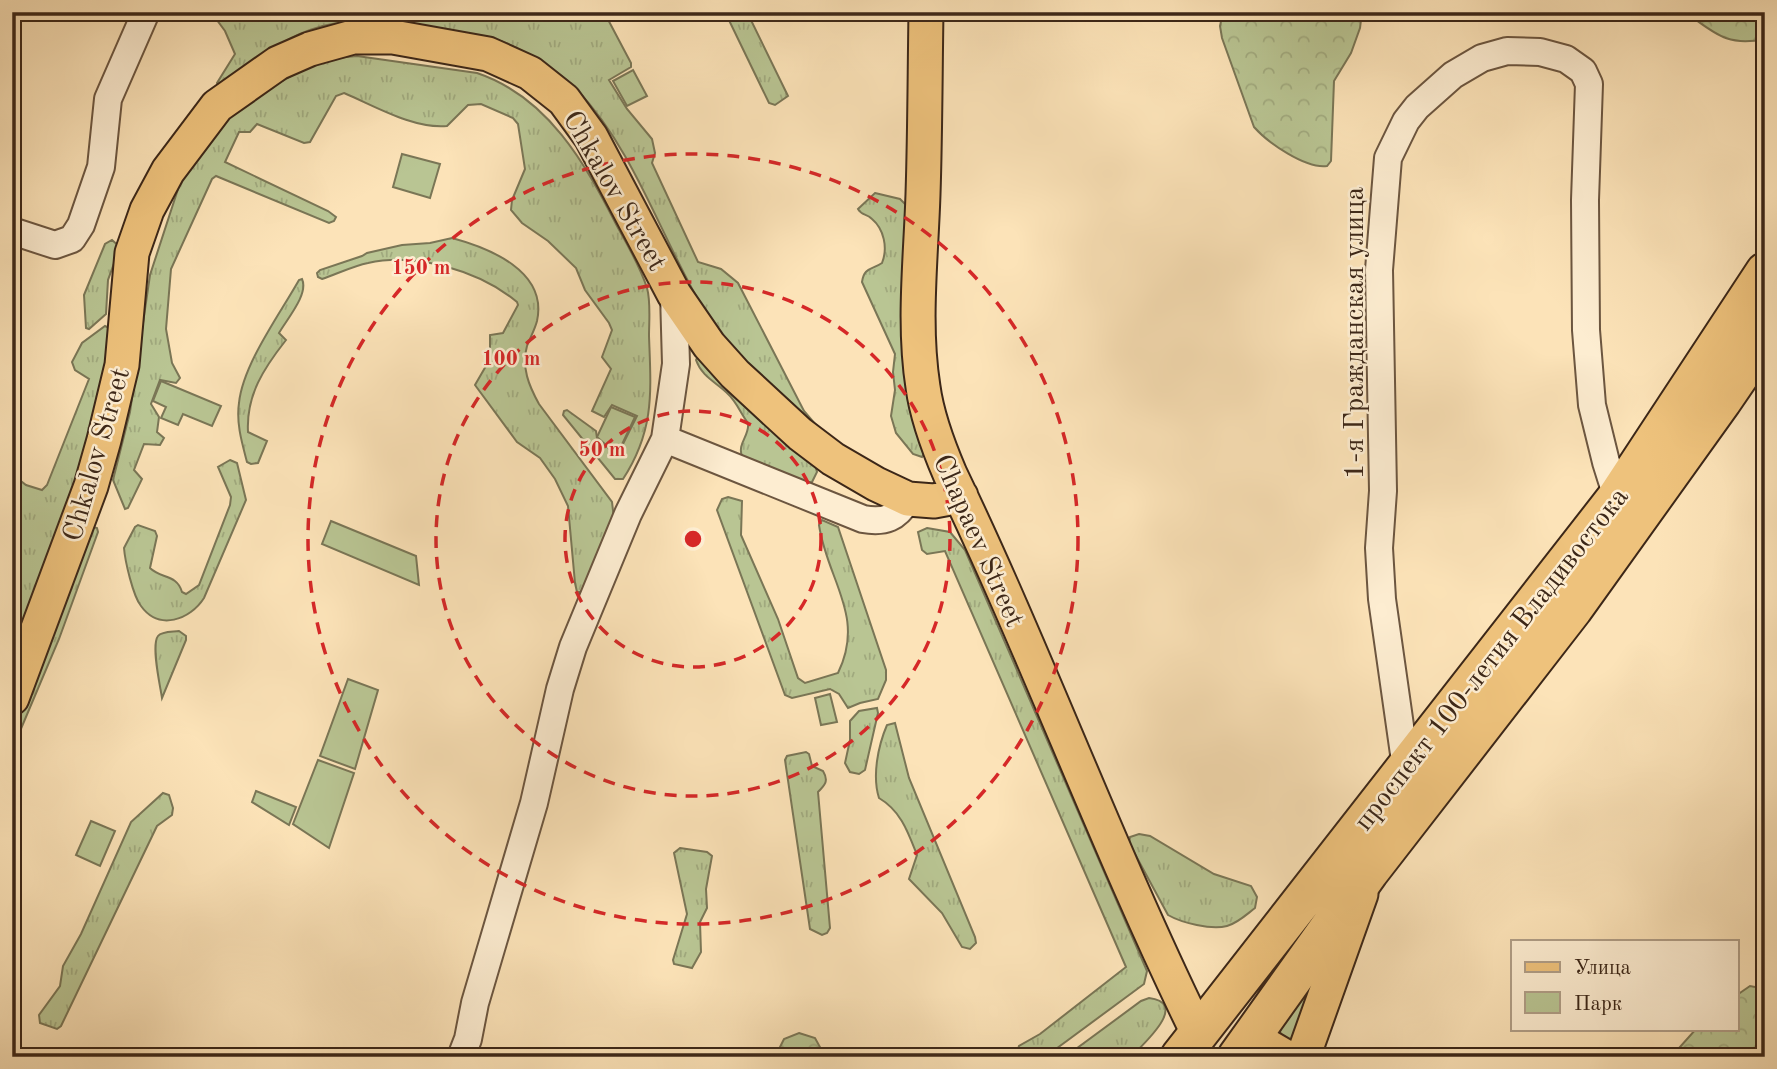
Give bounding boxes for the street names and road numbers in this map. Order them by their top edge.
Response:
street label: Chkalov Street [556,107,670,276]
street label: 1-я Гражданская улица [1342,187,1370,479]
street label: Chkalov Street [60,365,136,545]
street label: Chapaev Street [927,451,1028,632]
street label: проспект 100-летия Владивостока [1350,483,1635,837]

